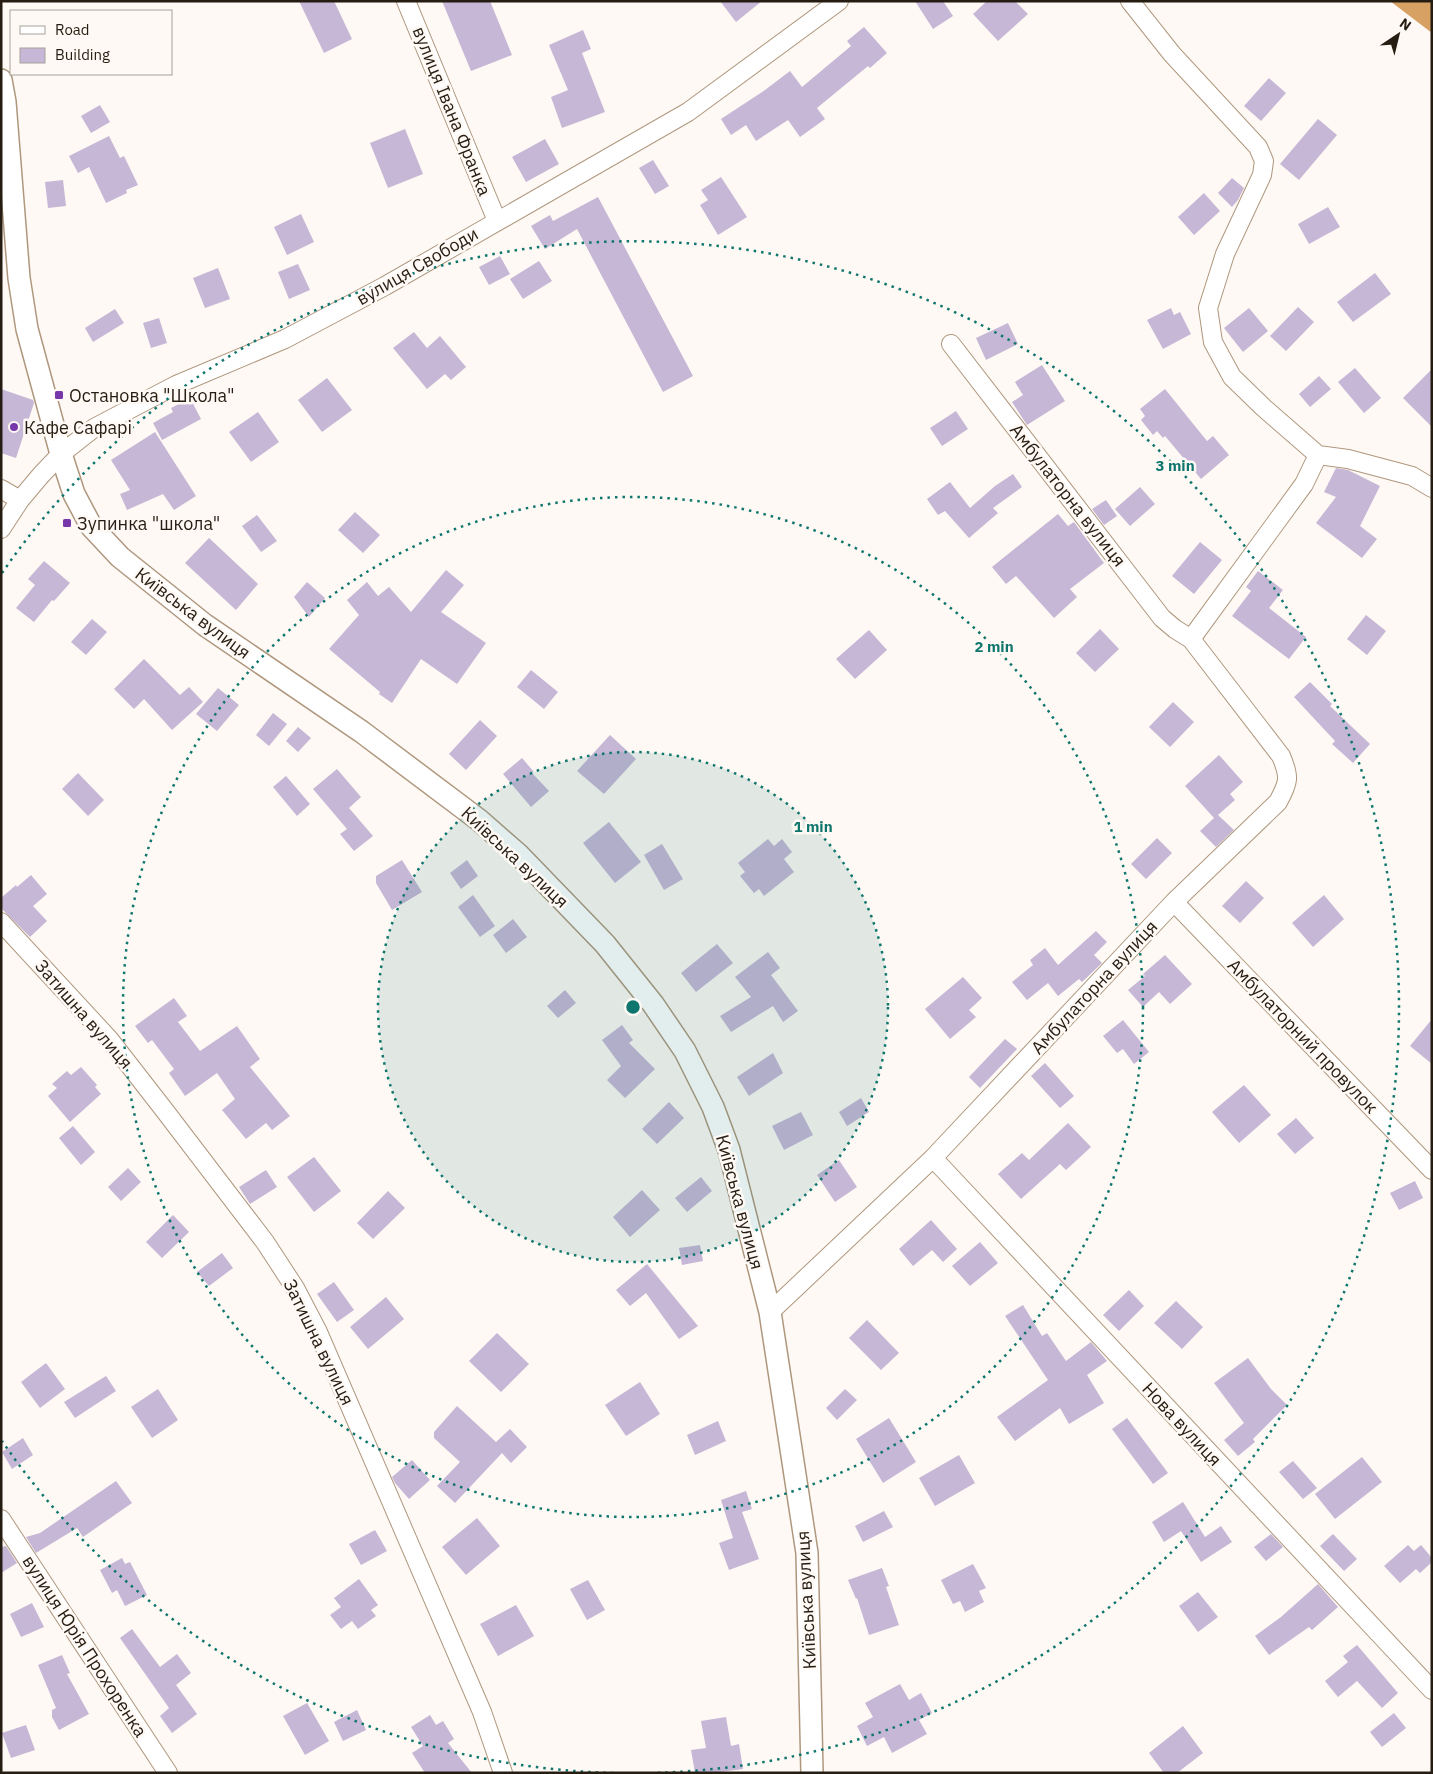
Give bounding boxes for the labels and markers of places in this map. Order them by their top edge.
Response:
place label: Остановка "Школа" [69,384,234,407]
marker: Остановка "Школа" [53,389,65,401]
place label: Кафе Сафарі [24,416,132,439]
marker: Кафе Сафарі [8,421,20,433]
place label: Зупинка "школа" [77,512,220,535]
marker: Зупинка "школа" [61,517,73,529]
centre of rings [624,998,642,1016]

